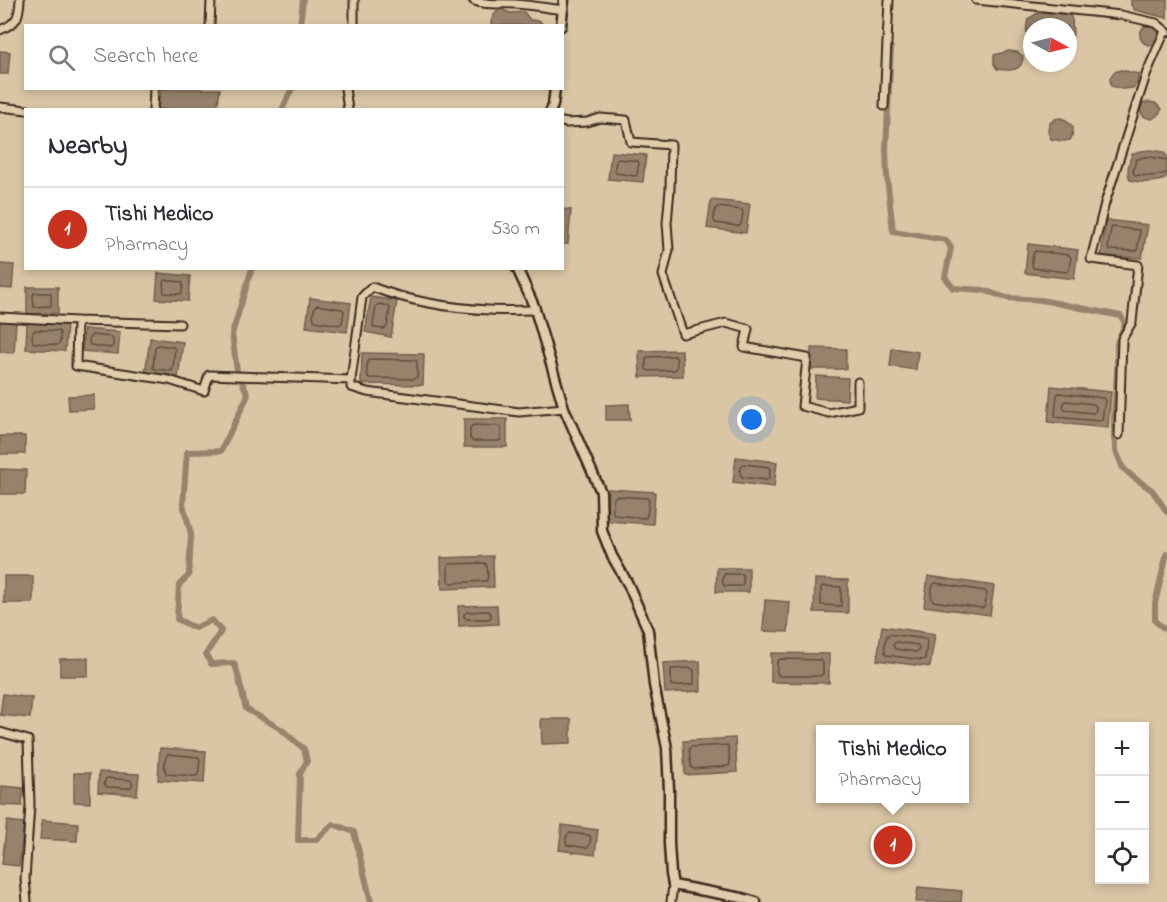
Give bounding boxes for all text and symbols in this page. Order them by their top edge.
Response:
north arrow [1023,18,1077,72]
search box [24,24,564,90]
icon: search [45,41,78,74]
text: Search here [93,41,198,73]
text: Nearby [48,128,127,166]
text: Tishi Medico [105,199,213,231]
text: 1 [64,215,71,244]
text: 530 m [491,215,540,244]
text: Pharmacy [105,231,188,260]
your location [737,405,766,434]
map controls [1095,722,1149,884]
button: + [1095,722,1149,776]
popup [816,725,969,803]
text: Tishi Medico [838,734,947,766]
text: Pharmacy [838,766,921,795]
button: − [1095,776,1149,830]
pin: 1 [874,822,912,868]
button: locate [1095,830,1149,884]

